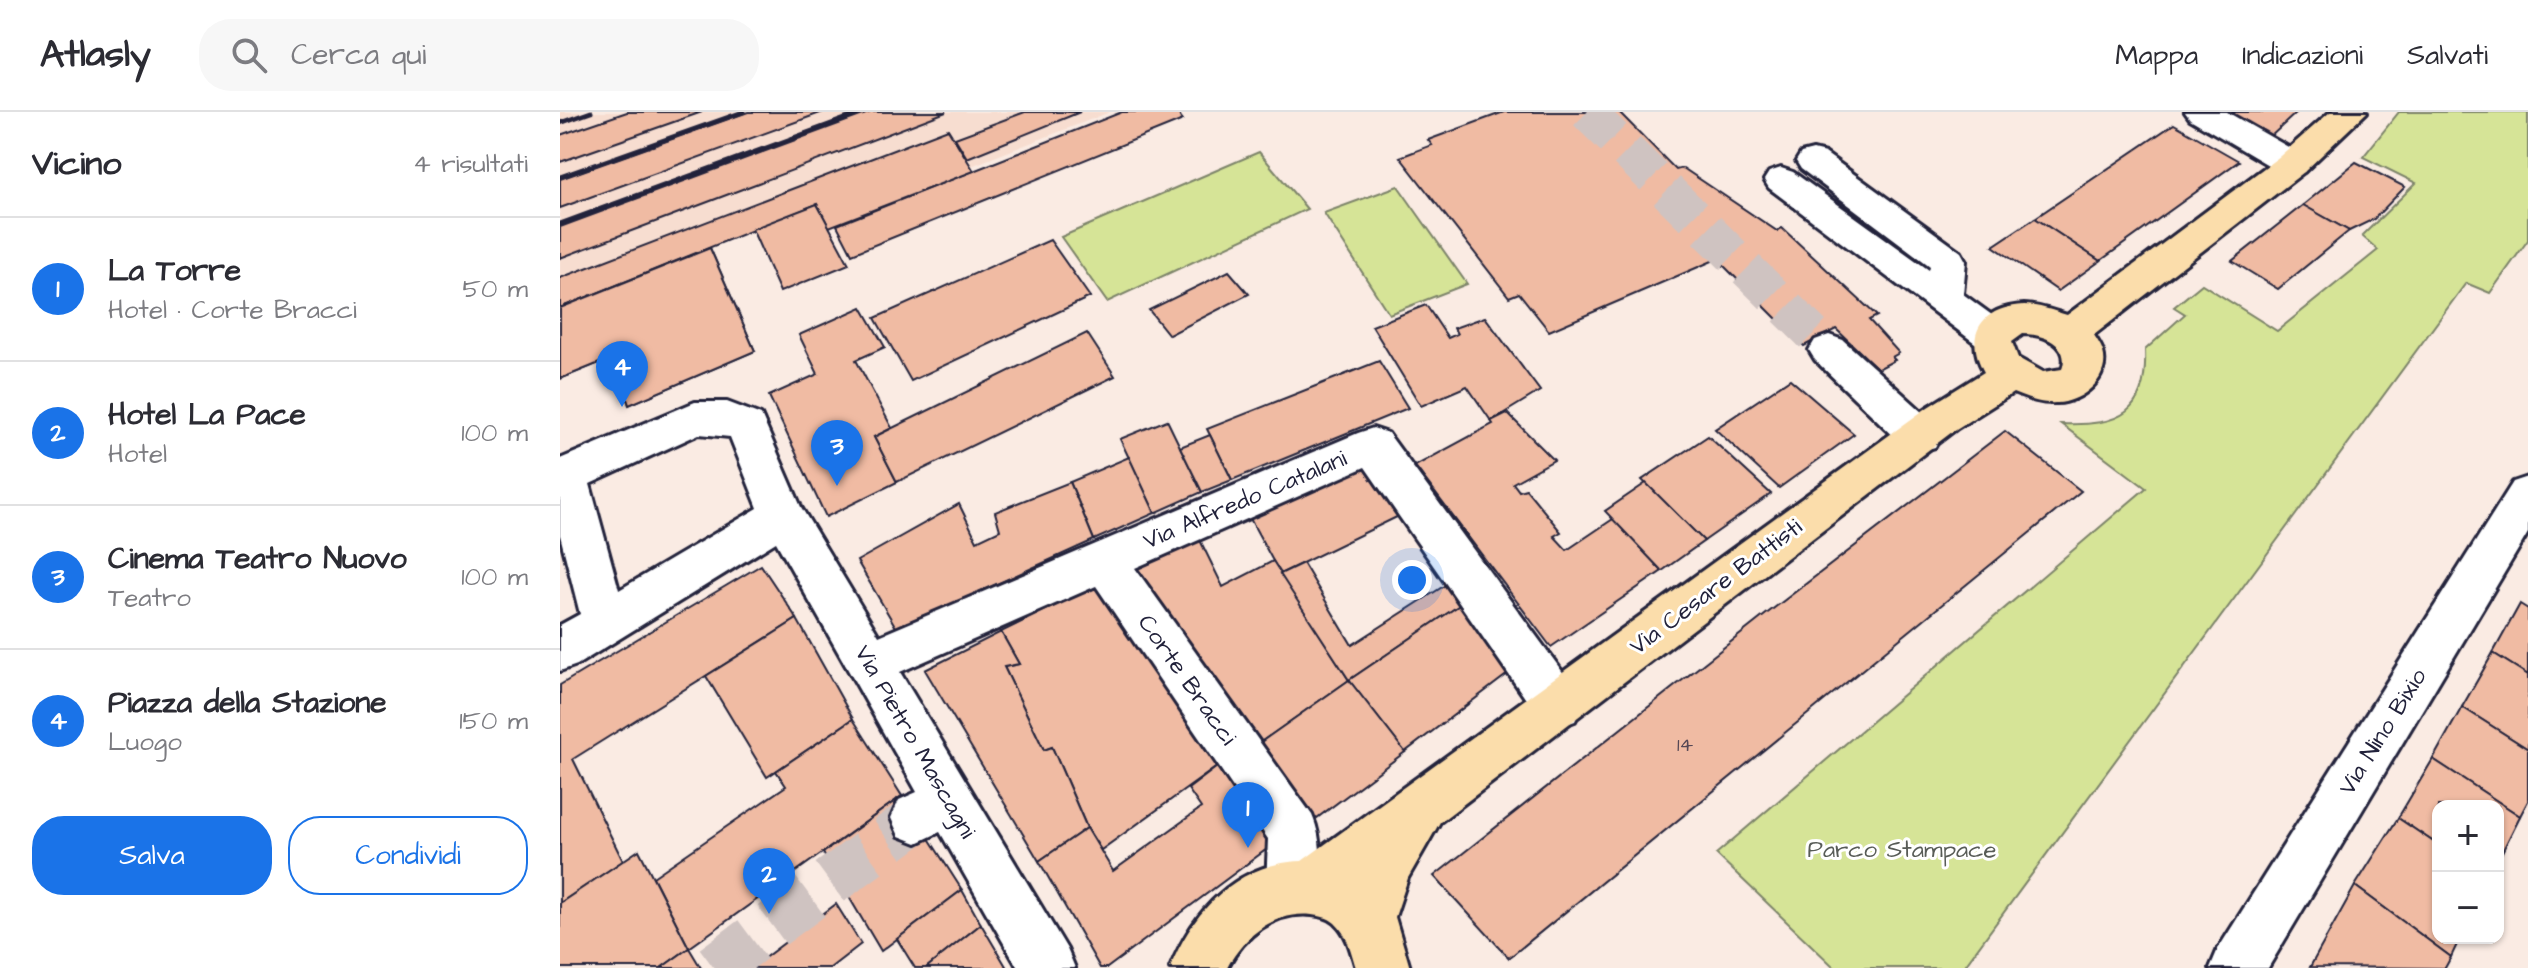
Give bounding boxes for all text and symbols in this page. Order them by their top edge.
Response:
search box [199,19,759,91]
text: Atlasly [40,29,151,81]
icon: search [227,33,271,77]
text: Cerca qui [291,34,426,76]
text: Mappa [2115,36,2198,75]
text: Indicazioni [2242,36,2363,75]
text: Salvati [2407,36,2488,75]
text: Vicino [32,140,121,188]
text: 4 risultati [413,146,528,182]
text: La Torre [108,250,241,292]
text: 1 [56,271,60,307]
text: 50 m [463,271,528,307]
text: Hotel · Corte Bracci [108,292,357,328]
pin: 4 [596,341,648,407]
text: Hotel La Pace [108,394,306,436]
text: 2 [51,415,65,451]
text: 100 m [461,415,528,451]
pin: 3 [811,420,863,486]
text: Hotel [108,436,167,472]
street label: Via Alfredo Catalani [1138,442,1352,558]
street label: Via Cesare Battisti [1623,511,1810,663]
text: Cinema Teatro Nuovo [108,538,407,580]
text: 3 [51,559,65,595]
text: 100 m [461,559,528,595]
your location [1392,560,1432,600]
text: Teatro [108,580,191,616]
street label: Corte Bracci [1129,608,1245,753]
street label: Via Pietro Mascagni [845,639,984,846]
street label: Via Nino Bixio [2331,662,2436,802]
text: Piazza della Stazione [108,682,386,724]
text: 4 [49,703,67,739]
text: 150 m [459,703,528,739]
text: Luogo [108,724,182,760]
house number: 14 [1677,731,1693,759]
pin: 1 [1222,782,1274,848]
map controls [2432,800,2504,944]
button: + [2432,800,2504,872]
button: Salva [32,816,272,895]
button: Condividi [288,816,528,895]
park label: Parco Stampace [1808,833,1996,867]
pin: 2 [743,848,795,914]
button: − [2432,872,2504,944]

